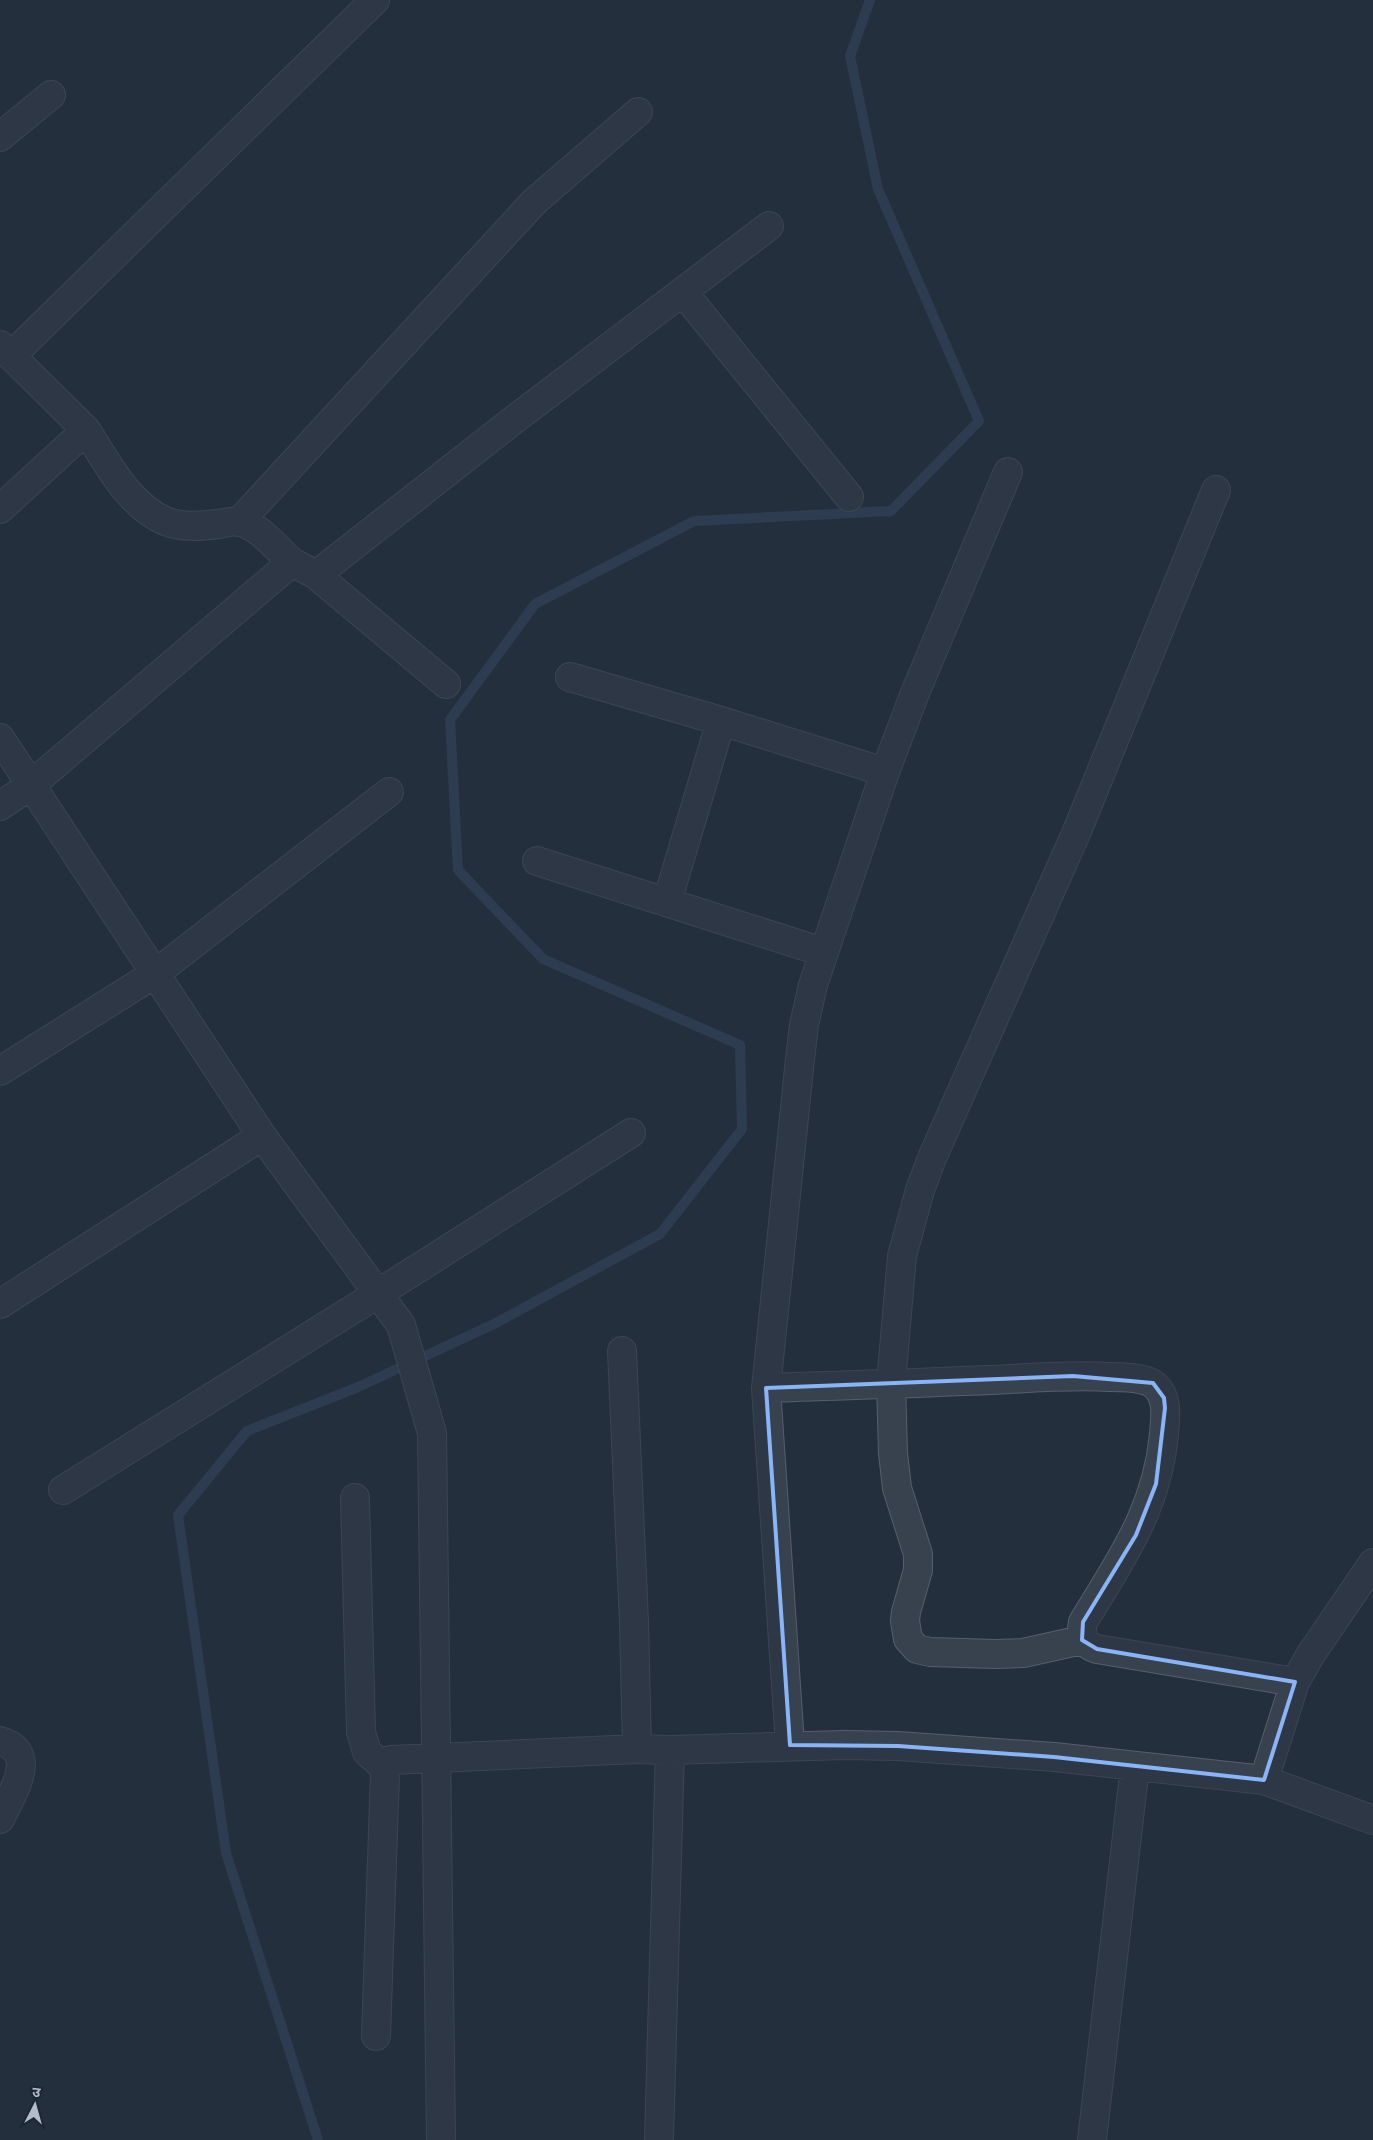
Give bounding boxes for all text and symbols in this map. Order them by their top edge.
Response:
north arrow [10,2080,60,2130]
text: उ [31,2084,42,2102]

